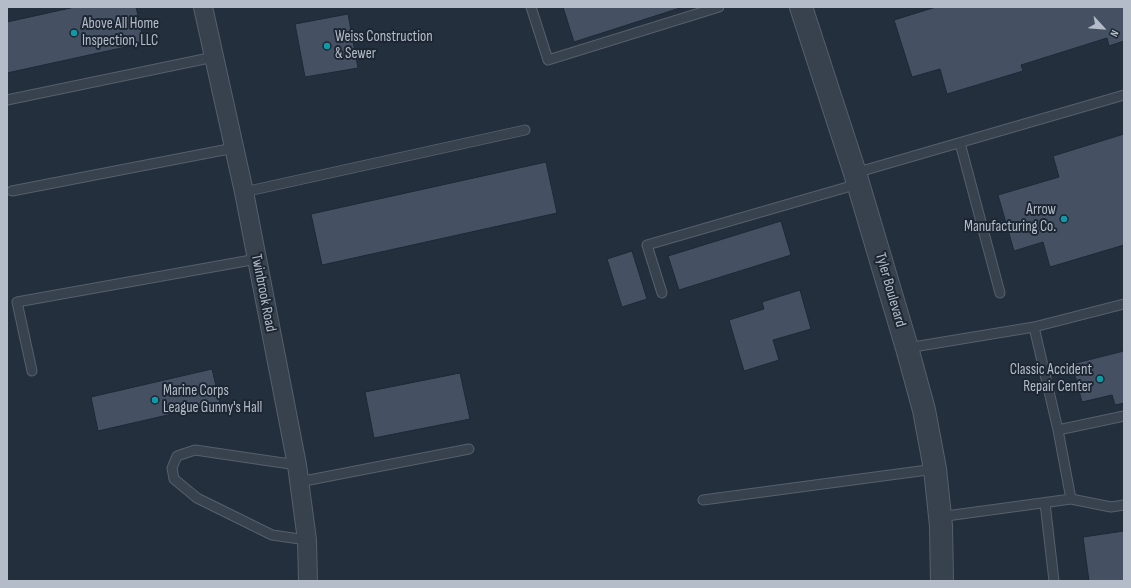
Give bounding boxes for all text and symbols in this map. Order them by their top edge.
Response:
north arrow [1083,8,1123,48]
place label: Above All Home Inspection, LLC [82,15,159,50]
marker: Above All Home Inspection, LLC [69,28,79,38]
place label: Weiss Construction & Sewer [335,28,433,63]
text: N [1107,28,1121,39]
marker: Weiss Construction & Sewer [322,41,332,51]
place label: Arrow Manufacturing Co. [964,201,1056,236]
marker: Arrow Manufacturing Co. [1059,214,1069,224]
street label: Tyler Boulevard [871,251,909,329]
street label: Twinbrook Road [247,253,279,333]
place label: Classic Accident Repair Center [1010,361,1092,396]
marker: Classic Accident Repair Center [1095,374,1105,384]
place label: Marine Corps League Gunny's Hall [163,382,262,417]
marker: Marine Corps League Gunny's Hall [150,395,160,405]

